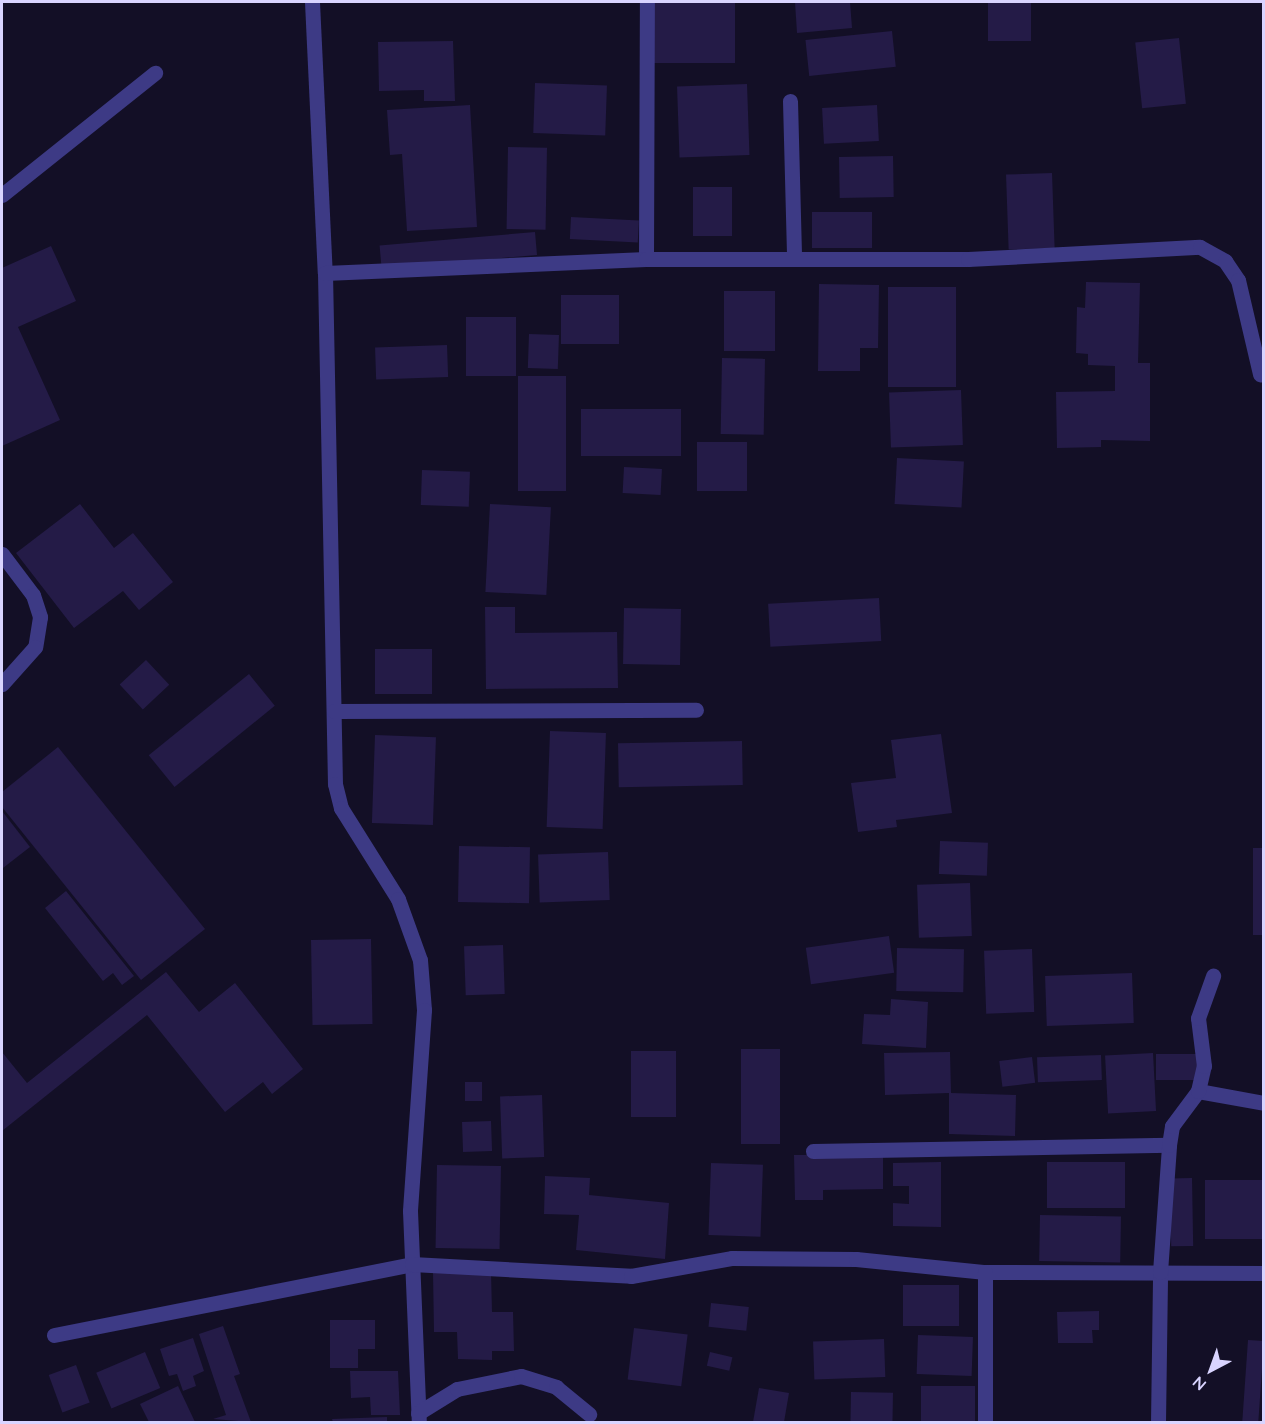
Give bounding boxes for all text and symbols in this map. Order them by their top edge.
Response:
north arrow [1181,1340,1241,1400]
text: N [1188,1372,1210,1395]

